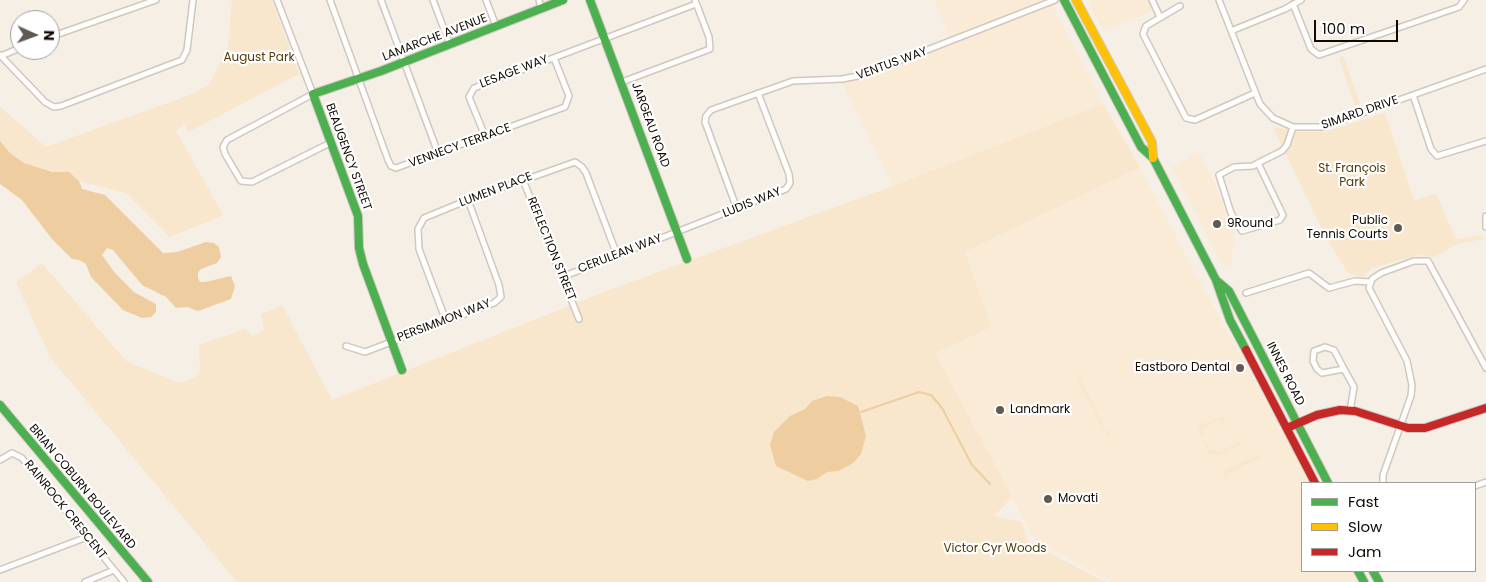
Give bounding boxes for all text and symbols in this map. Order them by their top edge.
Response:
north arrow [10,10,60,60]
scale bar [1316,10,1400,42]
street label: LAMARCHE AVENUE [381,11,489,65]
text: 100 m [1322,18,1365,39]
text: N [39,30,59,41]
street label: VENTUS WAY [855,45,929,83]
park label: August Park [223,51,295,65]
street label: LESAGE WAY [478,52,550,92]
street label: JARGEAU ROAD [628,80,672,170]
street label: SIMARD DRIVE [1320,93,1400,133]
street label: BEAUGENCY STREET [322,102,374,212]
street label: VENNECY TERRACE [407,121,513,171]
park label: St. François Park [1318,162,1386,190]
street label: LUMEN PLACE [457,169,535,211]
street label: LUDIS WAY [721,185,783,221]
street label: REFLECTION STREET [524,195,578,303]
place label: Public Tennis Courts [1307,214,1388,242]
place label: 9Round [1227,217,1273,231]
marker: 9Round [1211,218,1223,230]
marker: Public Tennis Courts [1392,222,1404,234]
street label: CERULEAN WAY [576,231,664,277]
street label: PERSIMMON WAY [395,297,493,345]
street label: INNES ROAD [1263,340,1307,408]
place label: Eastboro Dental [1135,361,1230,375]
marker: Eastboro Dental [1234,362,1246,374]
place label: Landmark [1010,403,1070,417]
marker: Landmark [994,404,1006,416]
street label: BRIAN COBURN BOULEVARD [26,422,138,552]
street label: RAINROCK CRESCENT [21,458,109,562]
legend [1301,482,1476,572]
text: Fast [1348,491,1379,512]
place label: Movati [1058,492,1098,506]
marker: Movati [1042,493,1054,505]
text: Slow [1348,516,1382,537]
text: Jam [1348,541,1382,562]
park label: Victor Cyr Woods [943,542,1047,556]

